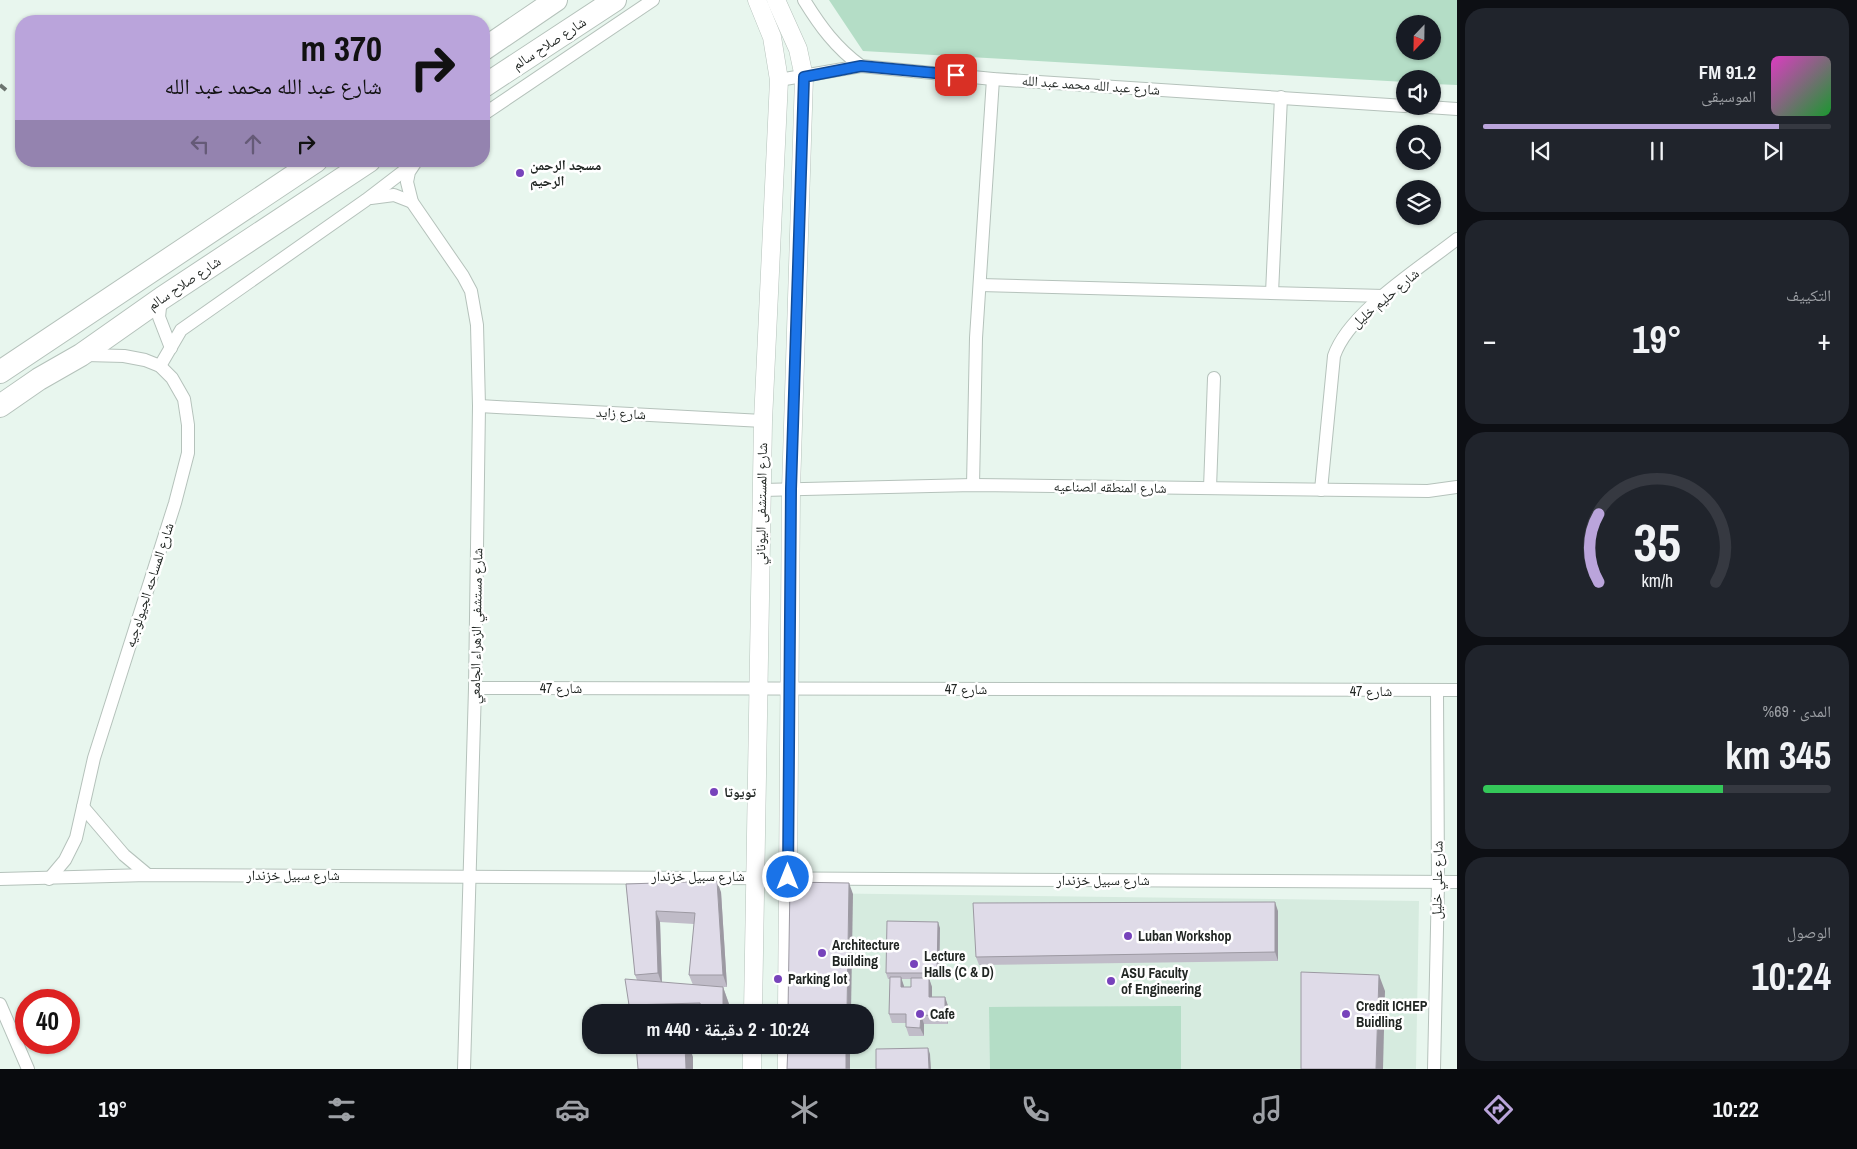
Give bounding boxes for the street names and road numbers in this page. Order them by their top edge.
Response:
street label: شارع صلاح سالم [509,12,590,74]
street label: شارع عبد الله محمد عبد الله [1021,71,1161,100]
street label: شارع صلاح سالم [144,252,225,315]
street label: شارع حليم خليل [1347,264,1423,332]
street label: شارع زايد [596,403,646,424]
street label: شارع المستشفى اليوناني [751,443,774,565]
street label: شارع المنطقه الصناعيه [1053,477,1167,498]
street label: شارع المساحه الجيولوجيه [120,520,179,650]
street label: شارع مستشفي الزهراء الجامعي [466,548,489,704]
street label: شارع 47 [540,679,582,698]
street label: شارع 47 [945,680,987,699]
street label: شارع 47 [1350,682,1392,701]
street label: شارع علي خليل [1427,840,1449,920]
street label: شارع سبيل خزندار [245,866,340,885]
street label: شارع سبيل خزندار [650,867,745,886]
street label: شارع سبيل خزندار [1055,871,1150,890]

